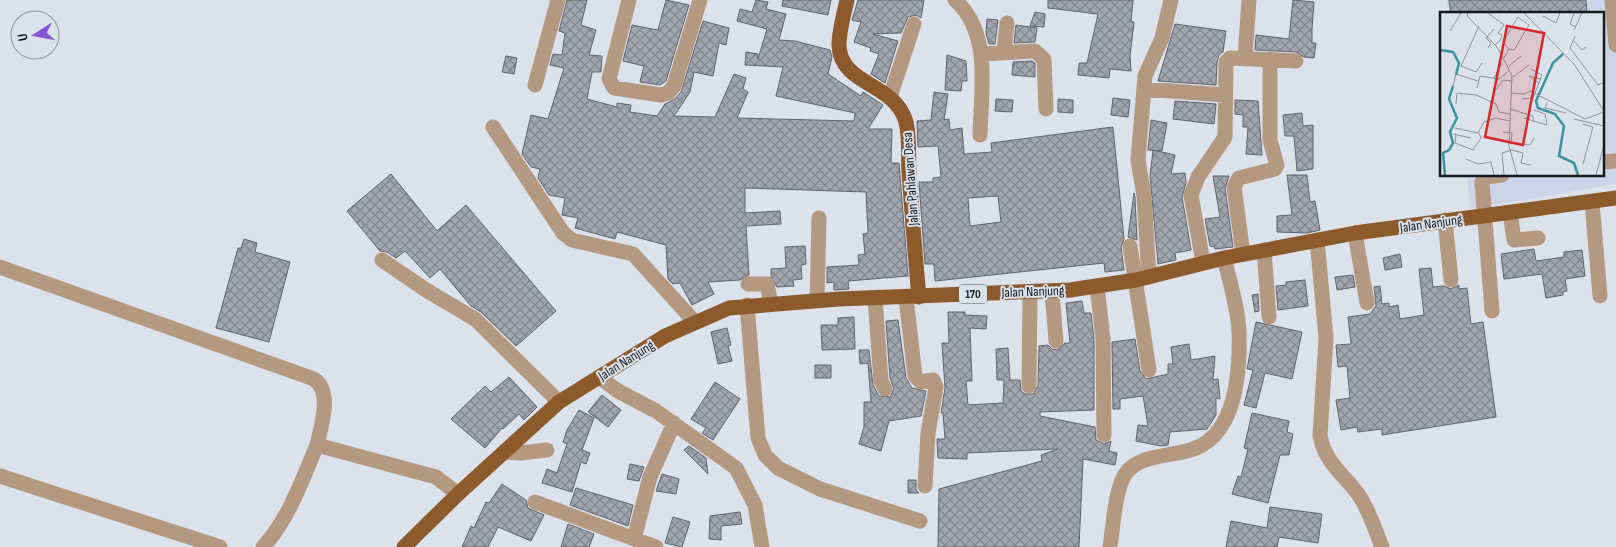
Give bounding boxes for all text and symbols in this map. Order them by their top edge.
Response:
north arrow [10,10,60,60]
inset map [1440,12,1604,176]
text: U [14,32,32,43]
street label: Jalan Pahlawan Desa [899,132,922,227]
street label: Jalan Nanjung [1398,211,1464,236]
street label: Jalan Nanjung [1000,282,1065,301]
road number: 170 [959,284,987,304]
street label: Jalan Nanjung [594,336,658,385]

